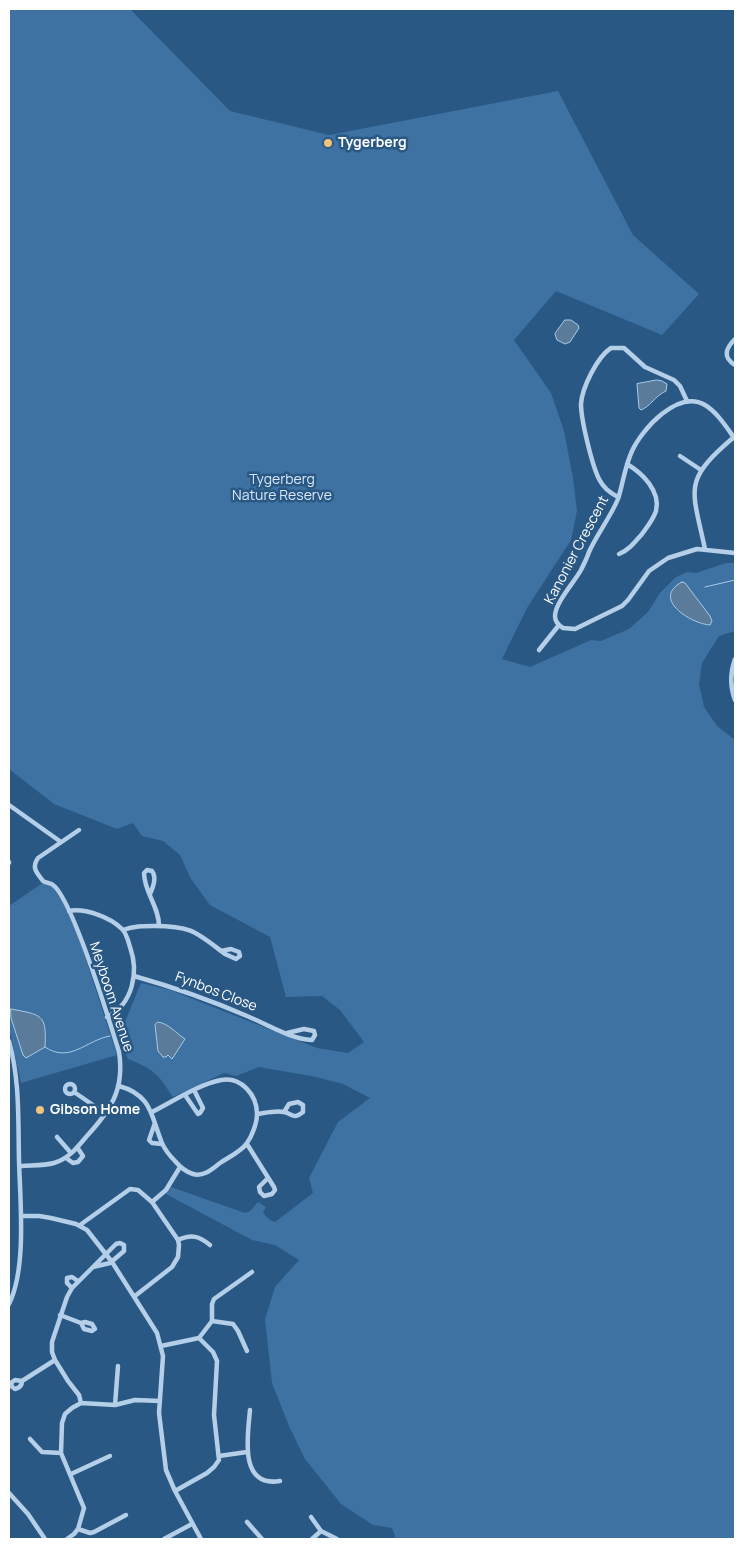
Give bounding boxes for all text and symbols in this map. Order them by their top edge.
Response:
place label: Tygerberg [338,135,407,151]
marker: Tygerberg [322,137,334,149]
park label: Tygerberg Nature Reserve [232,472,332,504]
street label: Kanonier Crescent [541,493,613,607]
street label: Meyboom Avenue [85,940,137,1054]
street label: Fynbos Close [173,969,259,1015]
place label: Gibson Home [50,1102,140,1118]
marker: Gibson Home [34,1104,46,1116]

